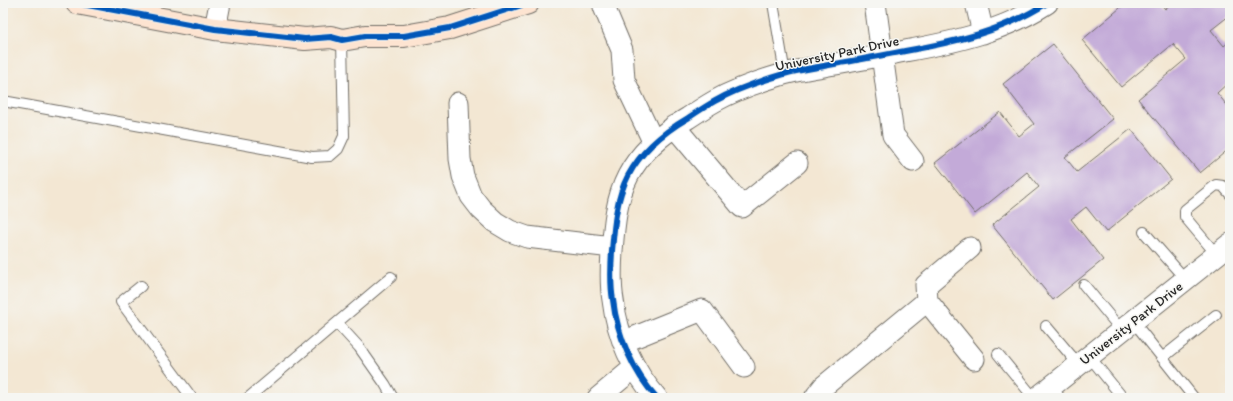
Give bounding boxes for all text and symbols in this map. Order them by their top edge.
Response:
street label: University Park Drive [774,32,901,75]
street label: University Park Drive [1076,278,1186,369]

